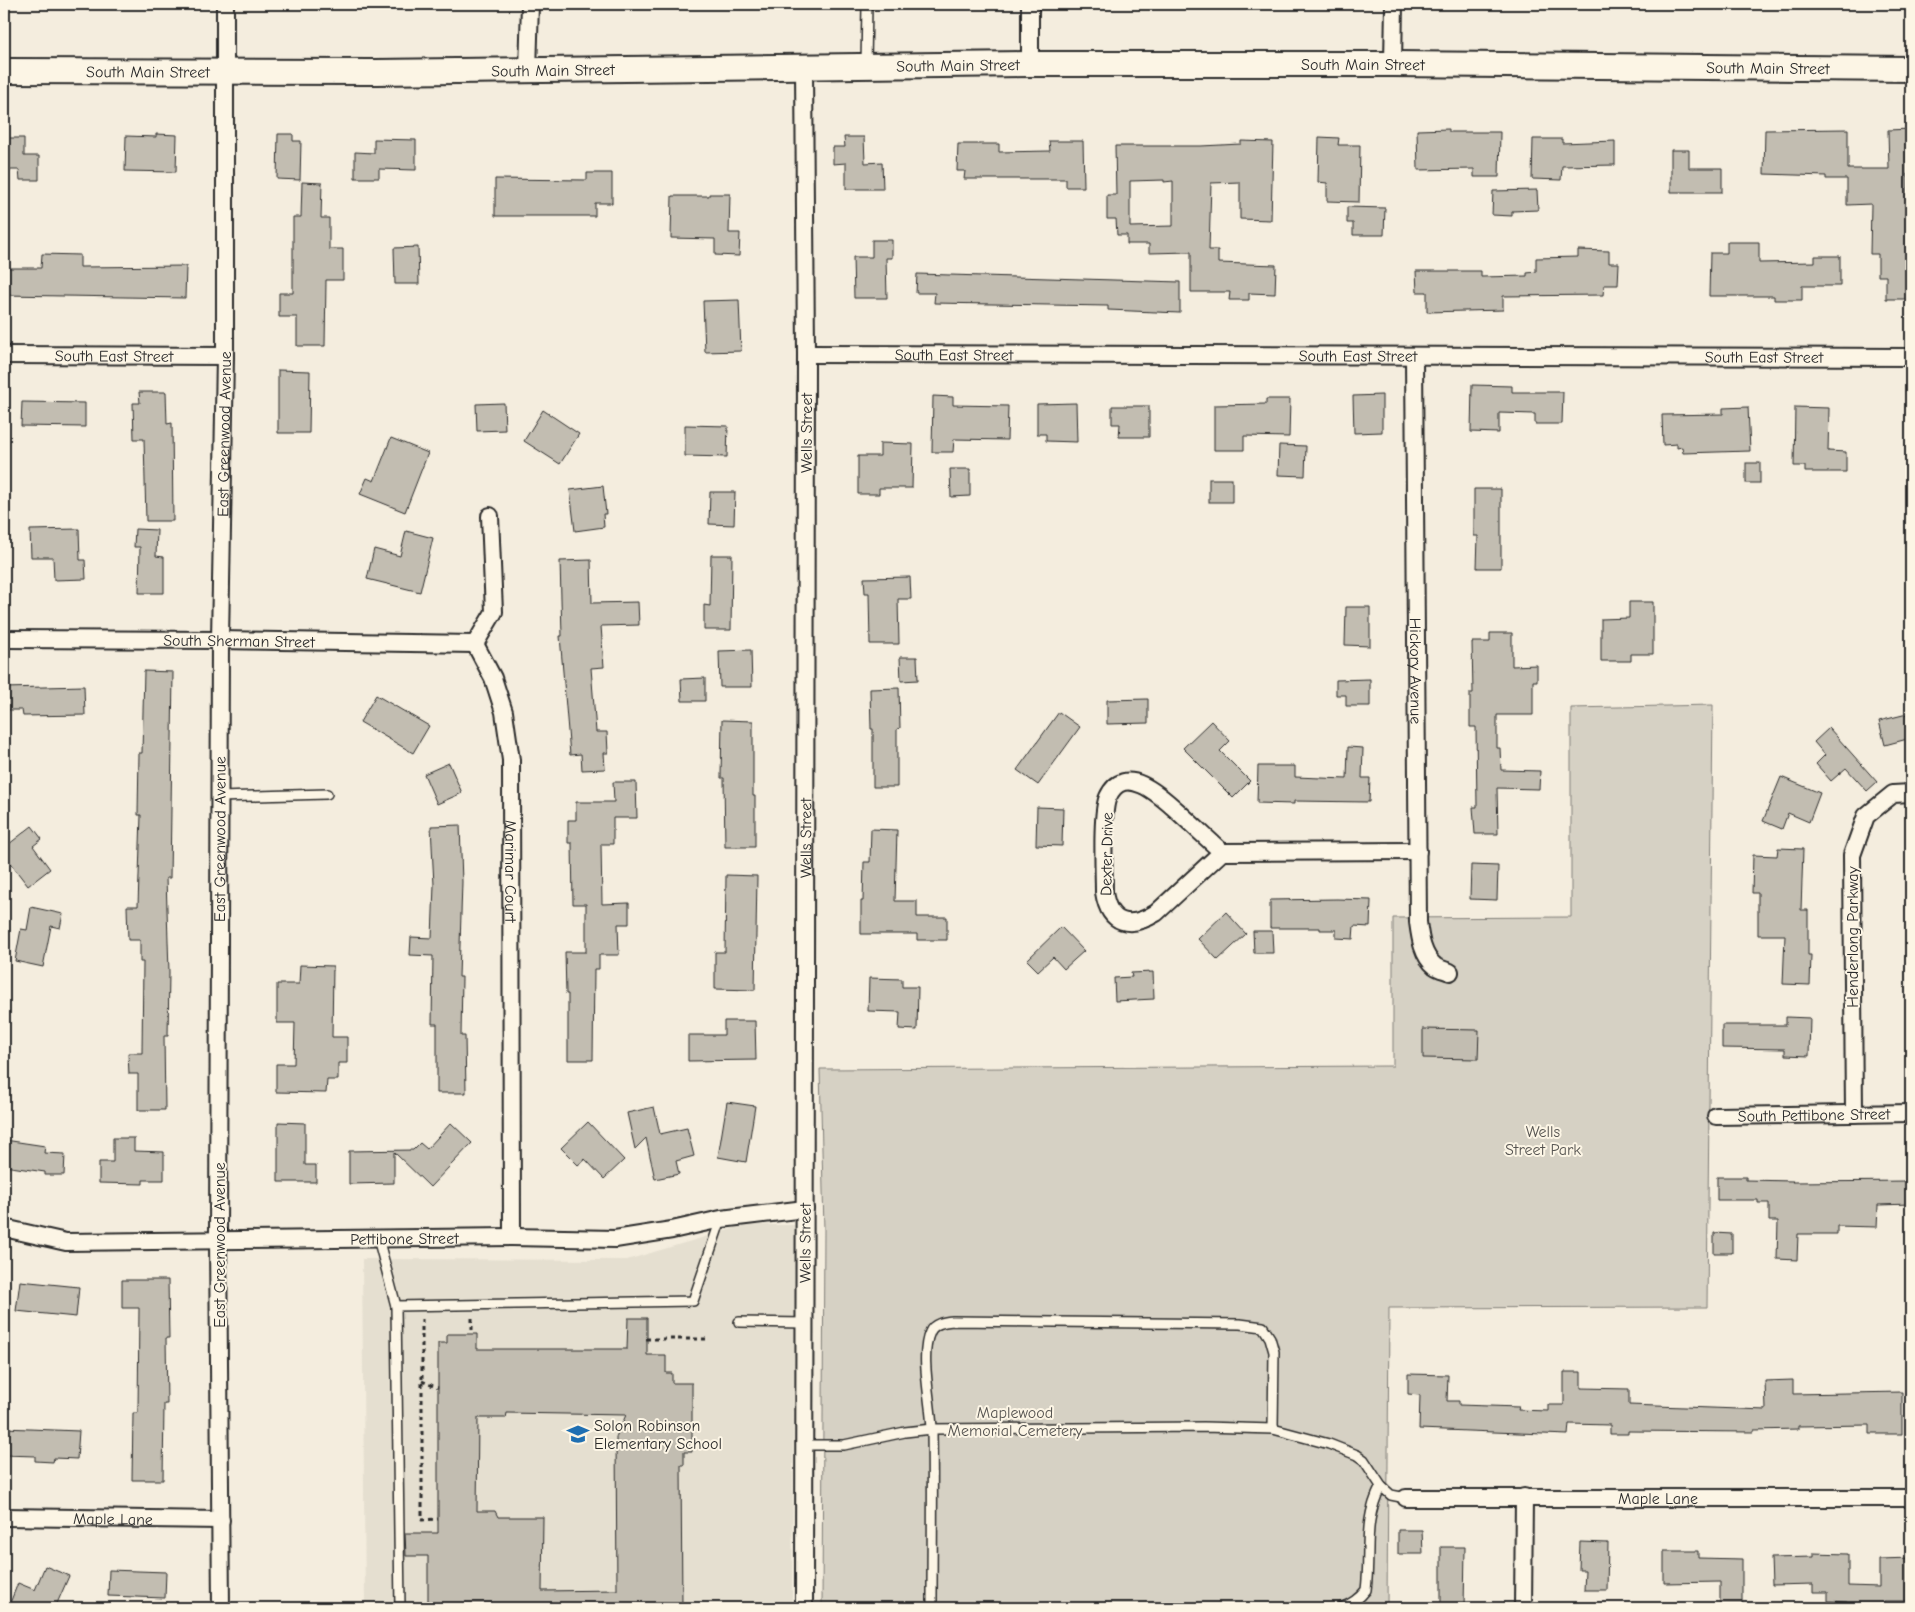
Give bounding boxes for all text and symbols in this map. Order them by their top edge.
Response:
street label: South Main Street [896,56,1020,76]
street label: South Main Street [1301,56,1425,74]
street label: South Main Street [1706,59,1830,78]
street label: South Main Street [491,61,615,81]
street label: South Main Street [86,63,210,82]
street label: South East Street [895,346,1014,365]
street label: South East Street [55,347,174,366]
street label: South East Street [1299,347,1418,366]
street label: South East Street [1705,348,1824,367]
street label: East Greenwood Avenue [214,351,235,517]
street label: Wells Street [798,393,816,473]
street label: Hickory Avenue [1406,618,1425,724]
street label: South Sherman Street [163,632,315,651]
street label: East Greenwood Avenue [211,756,230,922]
street label: Wells Street [797,798,815,878]
street label: Dexter Drive [1097,812,1117,896]
street label: Marimar Court [501,820,519,923]
street label: Henderlong Parkway [1844,866,1862,1008]
street label: South Pettibone Street [1738,1105,1891,1126]
park label: Wells Street Park [1505,1123,1581,1159]
street label: East Greenwood Avenue [211,1162,229,1328]
street label: Wells Street [797,1203,815,1283]
street label: Pettibone Street [350,1230,459,1249]
park label: Maplewood Memorial Cemetery [948,1404,1083,1440]
place label: Solon Robinson Elementary School [594,1417,722,1453]
school or university icon: Solon Robinson Elementary School [565,1421,591,1447]
street label: Maple Lane [1618,1490,1698,1508]
street label: Maple Lane [73,1510,153,1529]

